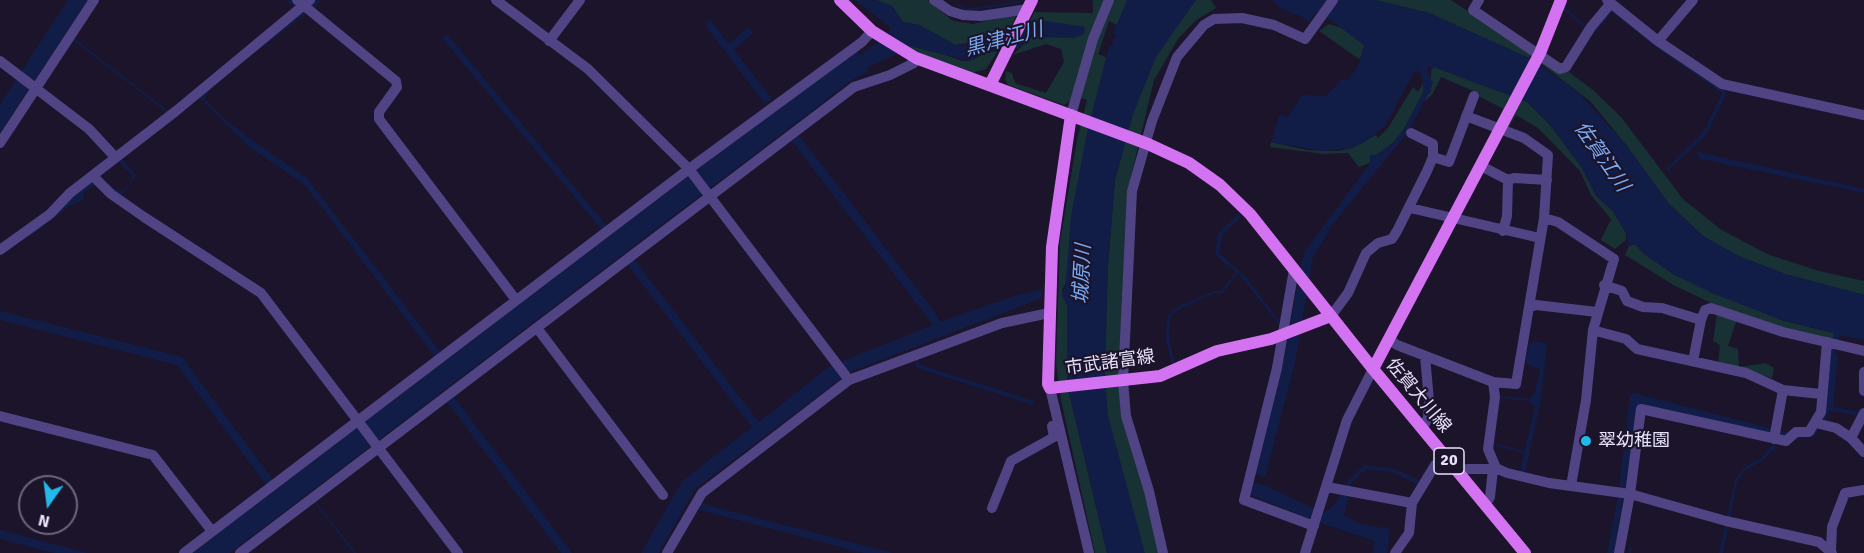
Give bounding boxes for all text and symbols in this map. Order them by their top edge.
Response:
water label: 黒津江川 [962,18,1046,62]
water label: 佐賀江川 [1568,117,1634,197]
water label: 城原川 [1069,243,1097,305]
street label: 市武諸富線 [1064,346,1156,380]
street label: 佐賀大川線 [1381,355,1455,437]
place label: 翠幼稚園 [1598,430,1670,452]
marker: 翠幼稚園 [1579,434,1593,448]
road number: 20 [1434,448,1464,474]
north arrow [18,475,78,535]
text: N [36,509,52,532]

